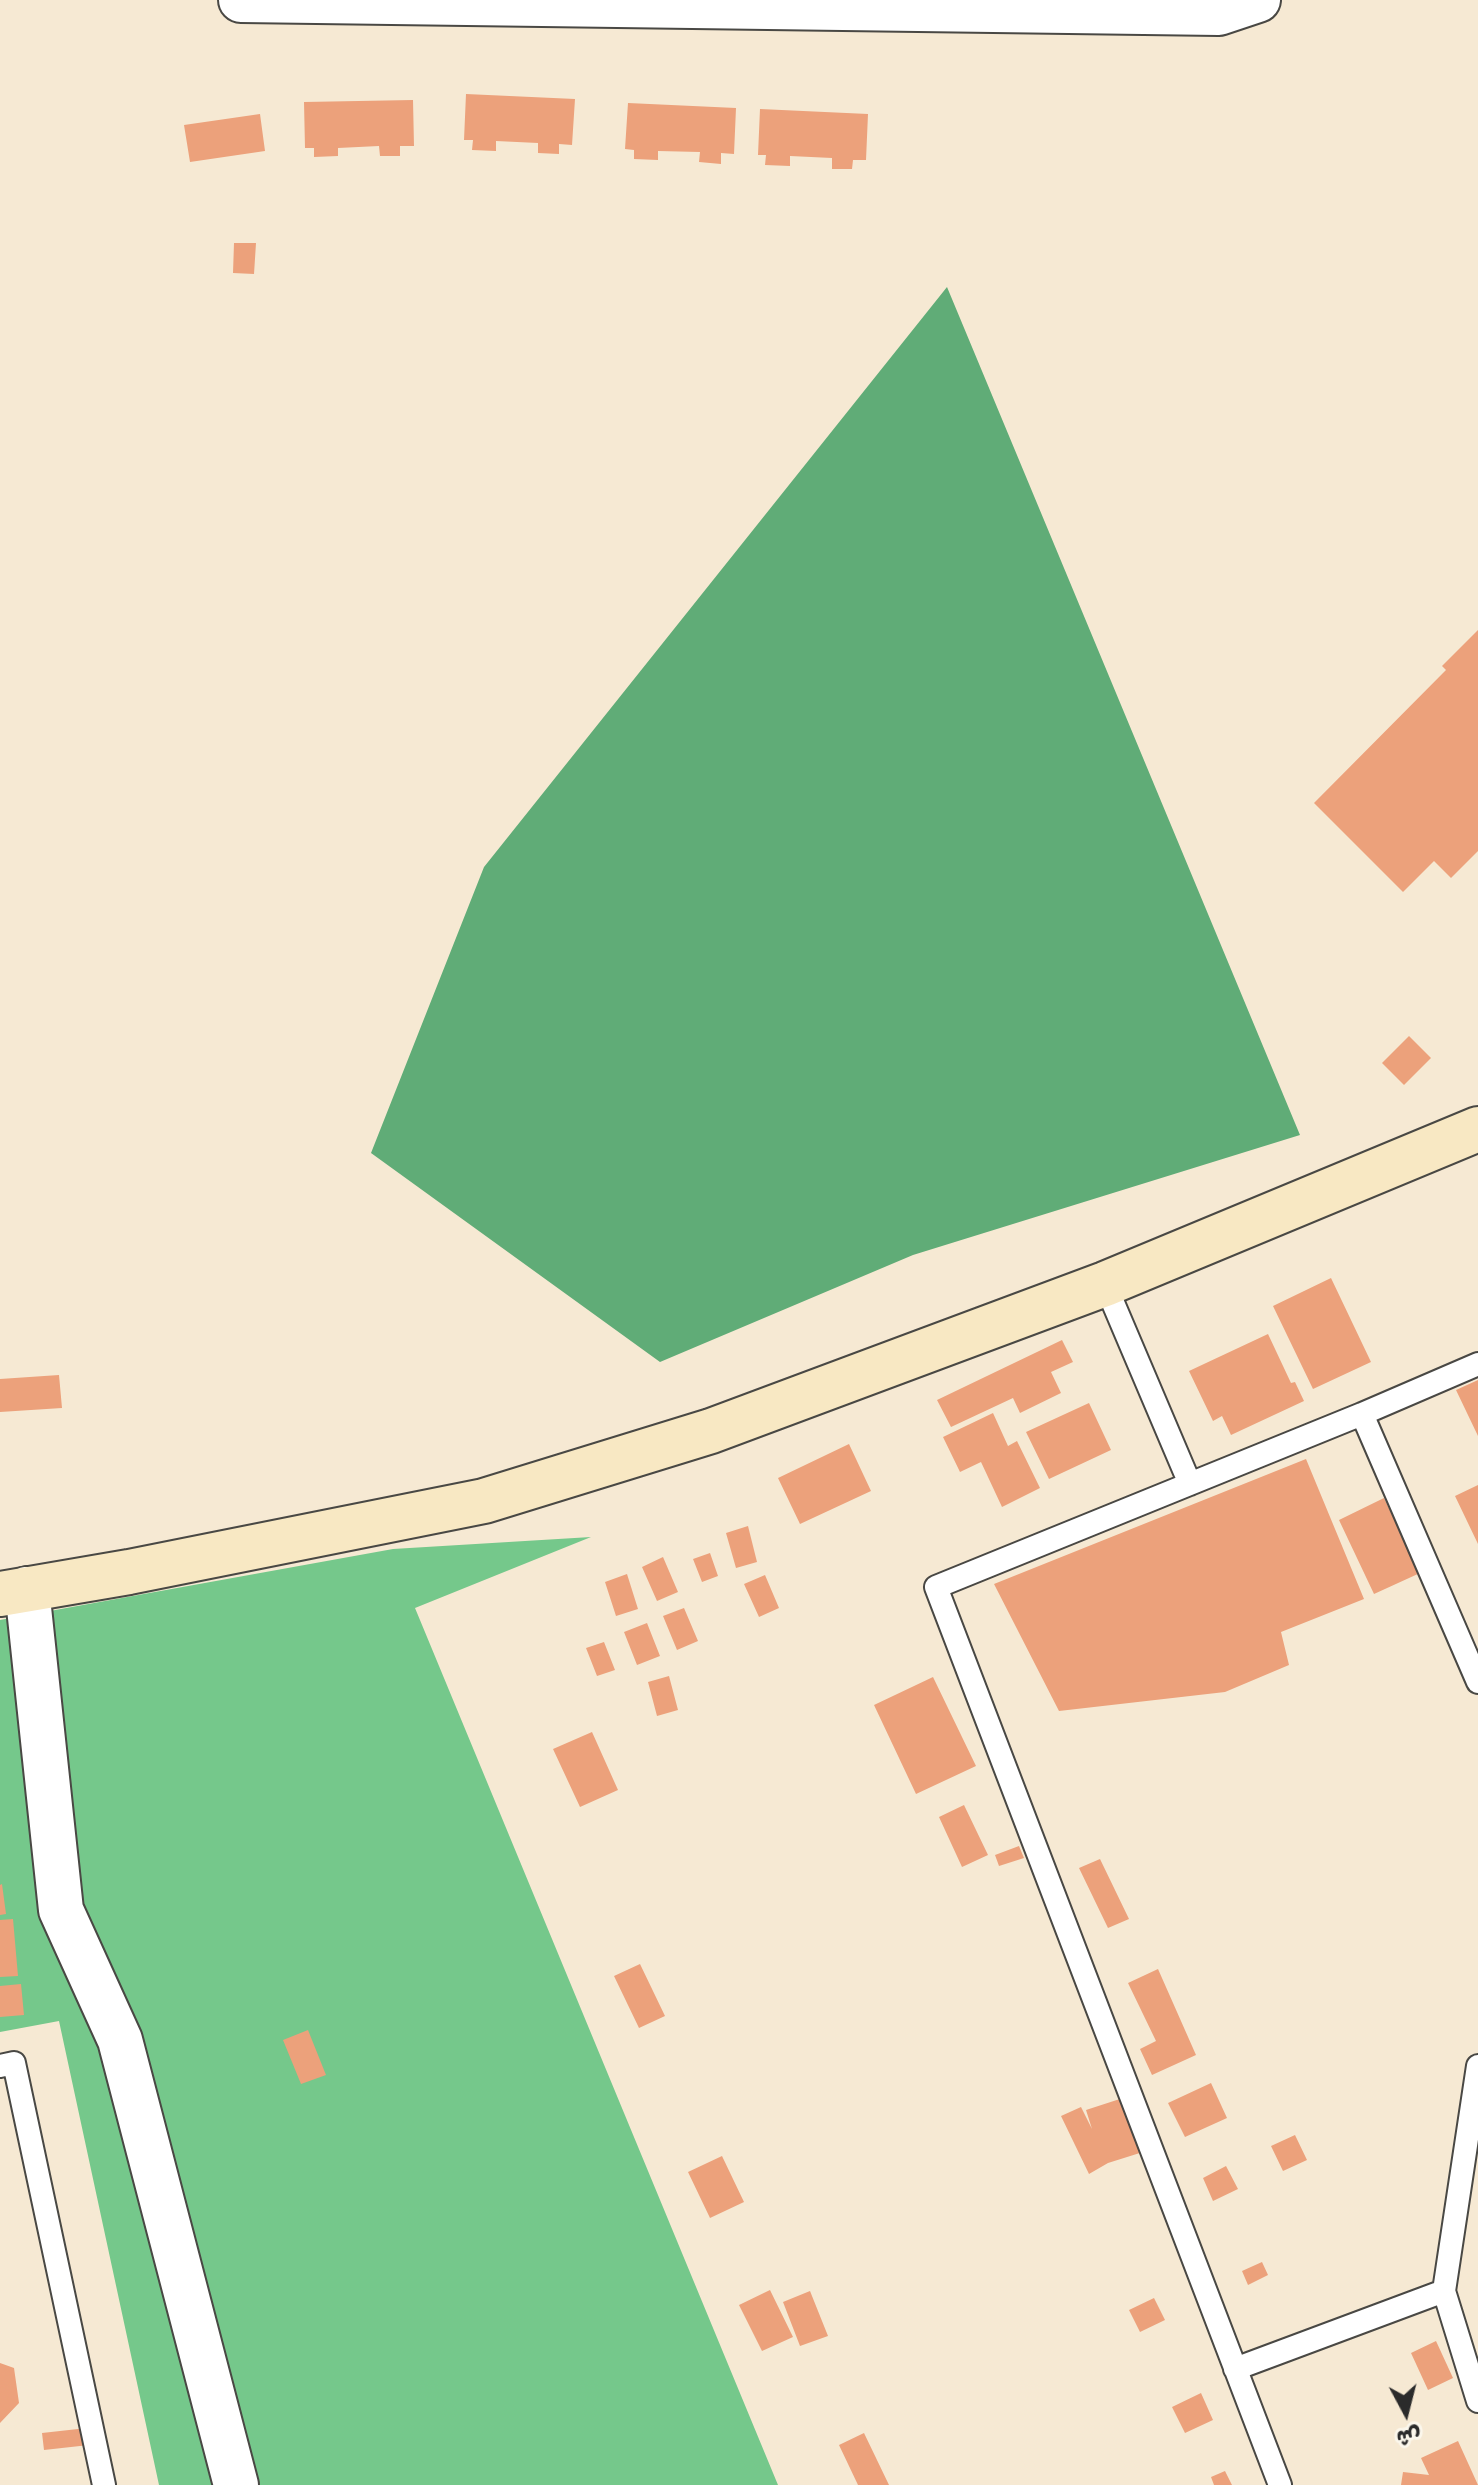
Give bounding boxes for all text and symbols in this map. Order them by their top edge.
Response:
north arrow [1366,2373,1446,2453]
text: ش [1395,2416,1423,2458]

